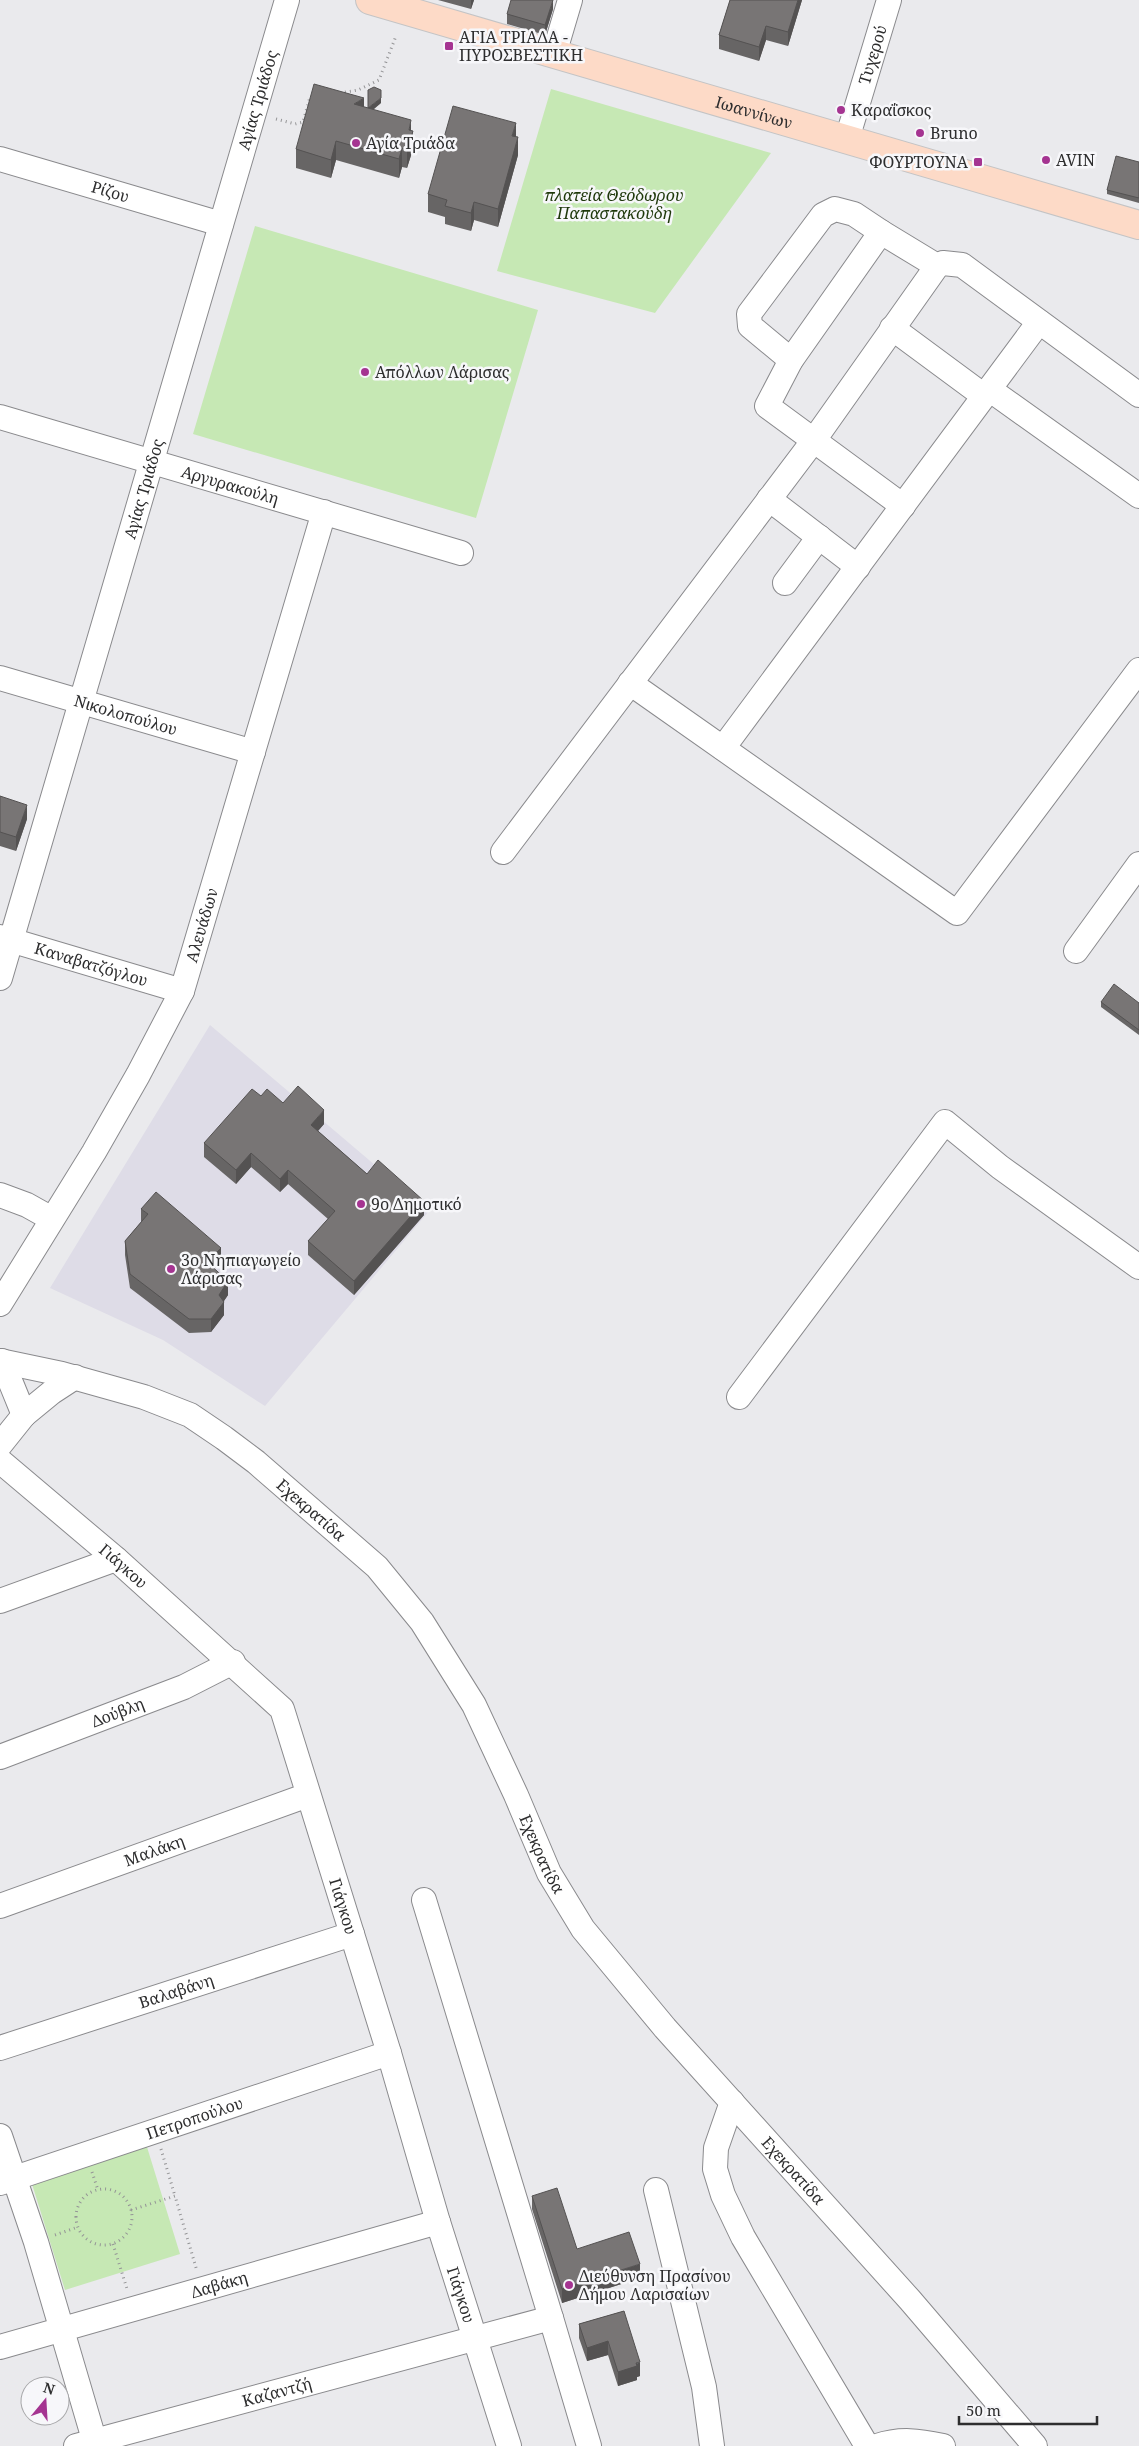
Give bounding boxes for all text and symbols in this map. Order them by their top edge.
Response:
street label: Τυχερού [853,22,892,87]
place label: ΑΓΙΑ ΤΡΙΑΔΑ - ΠΥΡΟΣΒΕΣΤΙΚΗ [459,26,583,66]
marker: ΑΓΙΑ ΤΡΙΑΔΑ - ΠΥΡΟΣΒΕΣΤΙΚΗ [443,40,455,52]
street label: Αγίας Τριάδος [233,47,283,153]
street label: Ιωαννίνων [713,91,795,134]
place label: Καραΐσκος [851,99,932,121]
marker: Καραΐσκος [835,104,847,116]
place label: Bruno [930,122,978,144]
marker: Bruno [914,127,926,139]
place label: Αγία Τριάδα [366,132,455,154]
marker: Αγία Τριάδα [350,137,362,149]
place label: AVIN [1056,149,1095,171]
place label: ΦΟΥΡΤΟΥΝΑ [869,151,969,173]
marker: AVIN [1040,154,1052,166]
marker: ΦΟΥΡΤΟΥΝΑ [972,156,984,168]
street label: Ρίζου [89,175,132,207]
park label: πλατεία Θεόδωρου Παπαστακούδη [544,184,684,224]
place label: Απόλλων Λάρισας [375,361,510,383]
marker: Απόλλων Λάρισας [359,366,371,378]
street label: Αγίας Τριάδος [119,436,169,541]
street label: Αργυρακούλη [179,460,282,510]
street label: Νικολοπούλου [72,689,180,740]
street label: Αλευάδων [180,885,223,965]
street label: Καναβατζόγλου [32,937,150,991]
place label: 9ο Δημοτικό [371,1193,462,1215]
marker: 9ο Δημοτικό [355,1198,367,1210]
place label: 3o Νηπιαγωγείο Λάρισας [181,1249,301,1289]
marker: 3o Νηπιαγωγείο Λάρισας [165,1263,177,1275]
street label: Εχεκρατίδα [272,1474,350,1546]
street label: Γιάγκου [95,1539,152,1593]
street label: Δούβλη [88,1692,147,1732]
street label: Εχεκρατίδα [514,1811,570,1898]
street label: Μαλάκη [121,1829,188,1871]
street label: Γιάγκου [324,1875,362,1937]
street label: Βαλαβάνη [136,1969,216,2013]
street label: Πετροπούλου [143,2092,246,2144]
street label: Εχεκρατίδα [757,2132,830,2209]
street label: Γιάγκου [442,2264,480,2325]
place label: Διεύθυνση Πρασίνου Δήμου Λαρισαίων [579,2265,731,2305]
street label: Δαβάκη [188,2266,250,2303]
marker: Διεύθυνση Πρασίνου Δήμου Λαρισαίων [563,2279,575,2291]
street label: Καζαντζή [240,2372,314,2412]
north arrow [20,2376,70,2426]
text: N [41,2377,57,2399]
scale bar [959,2394,1096,2426]
text: 50 m [966,2400,1001,2420]

